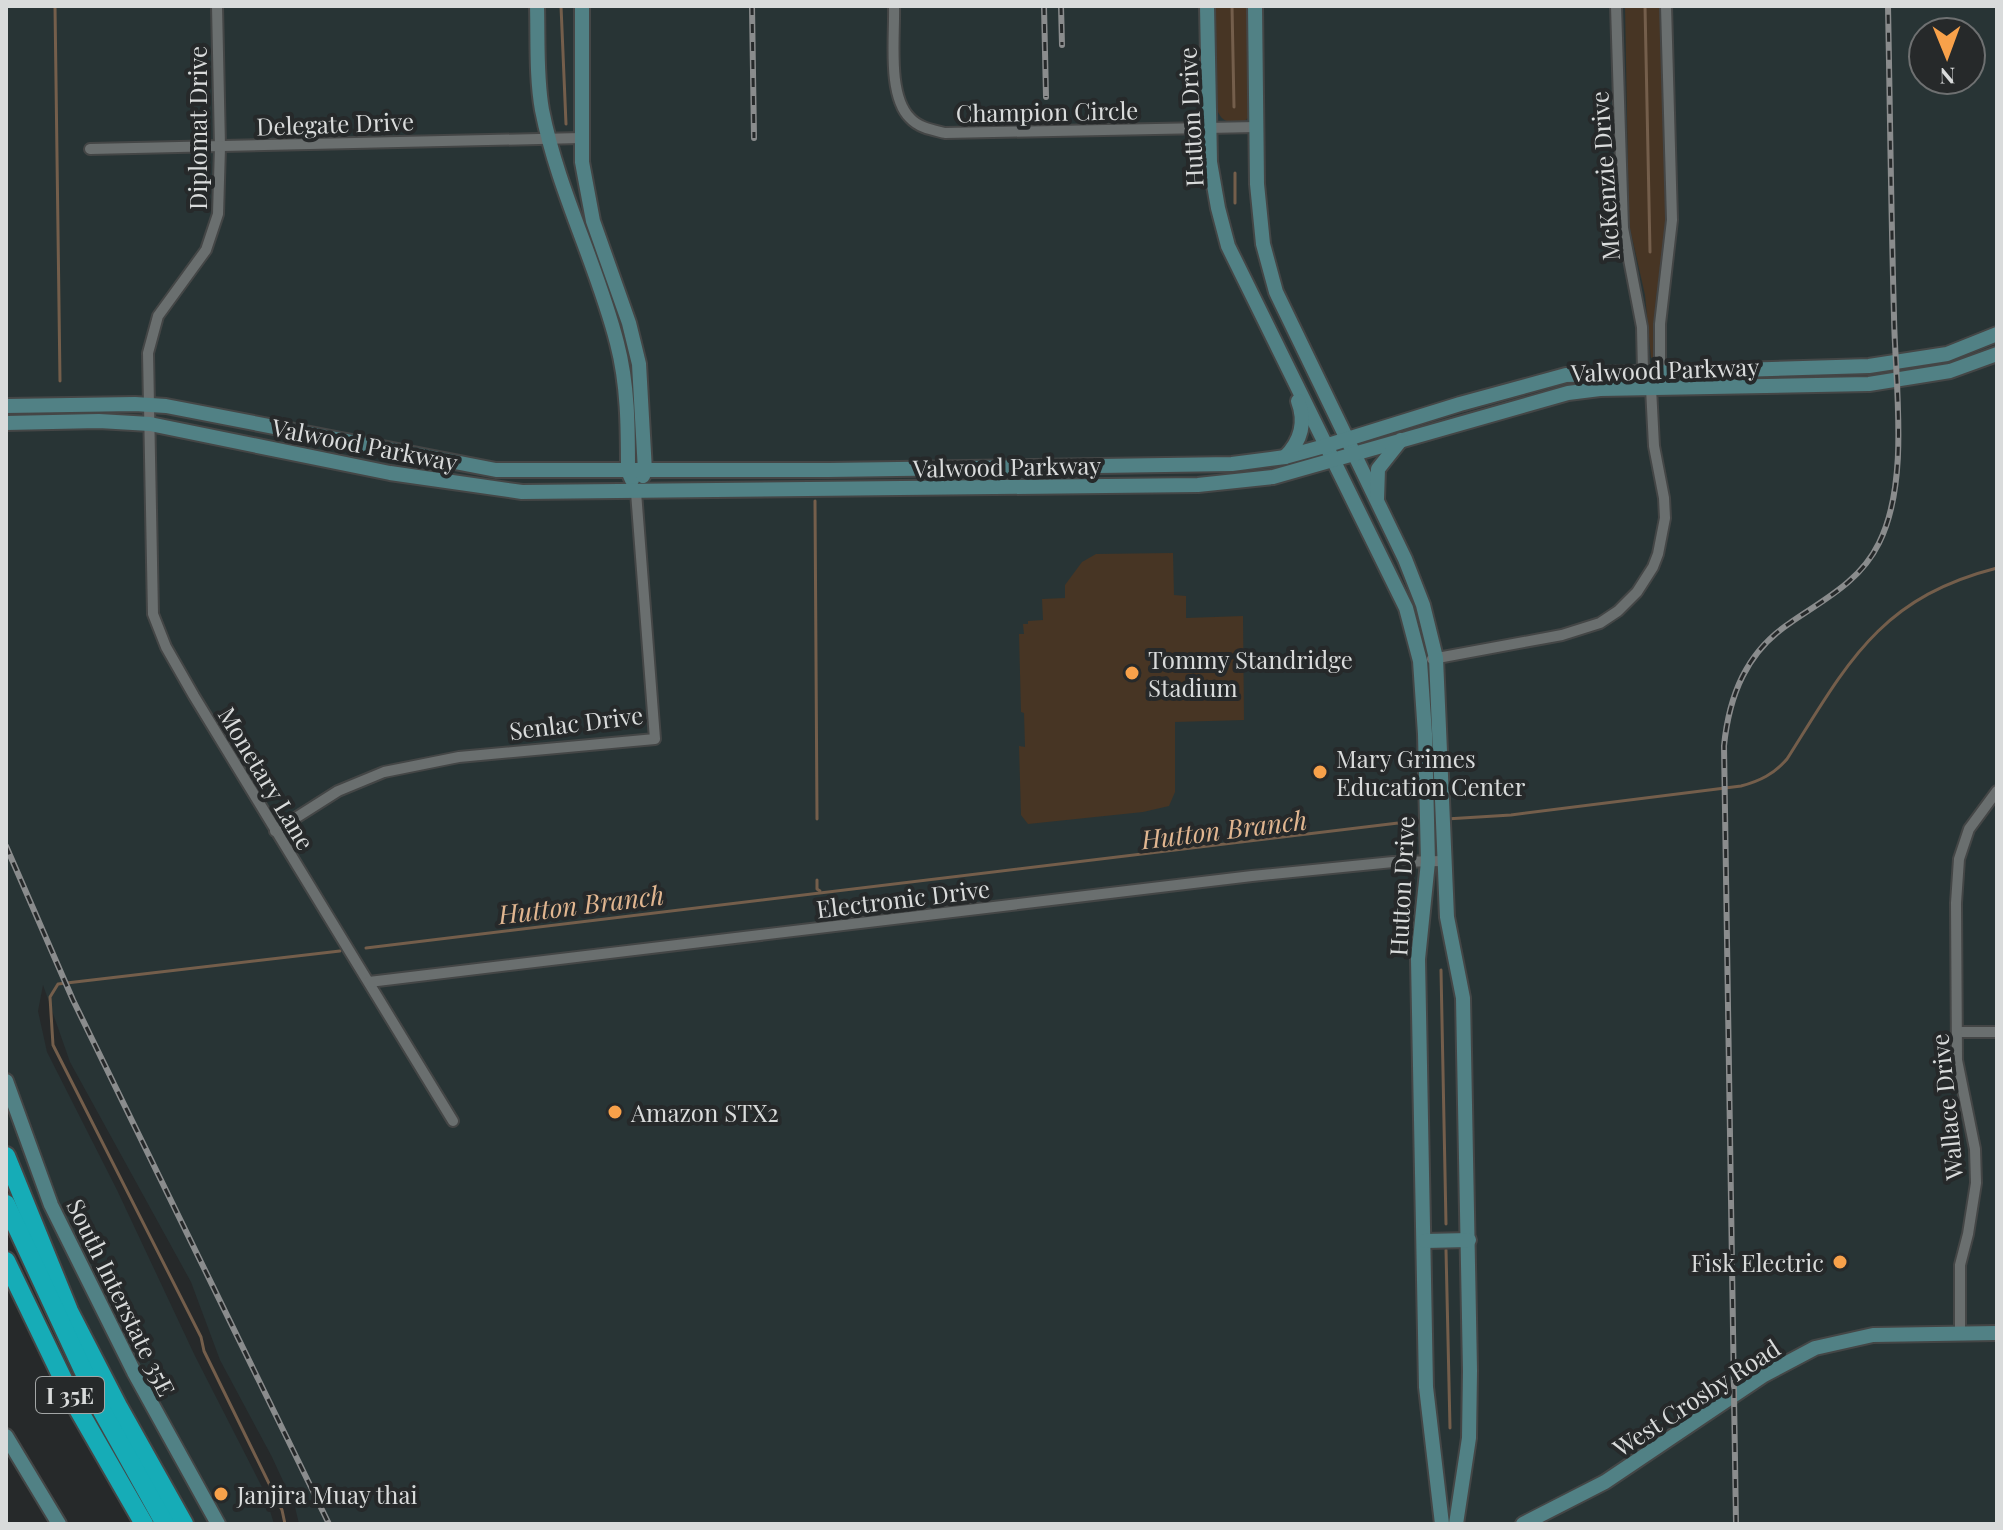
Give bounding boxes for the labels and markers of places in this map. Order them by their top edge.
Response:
place label: Tommy Standridge Stadium [1148,643,1353,703]
marker: Tommy Standridge Stadium [1123,664,1141,682]
place label: Mary Grimes Education Center [1336,742,1526,802]
marker: Mary Grimes Education Center [1311,763,1329,781]
place label: Amazon STX2 [630,1096,779,1128]
marker: Amazon STX2 [606,1103,624,1121]
place label: Fisk Electric [1691,1246,1824,1278]
marker: Fisk Electric [1831,1253,1849,1271]
place label: Janjira Muay thai [236,1478,417,1510]
marker: Janjira Muay thai [212,1485,230,1503]

